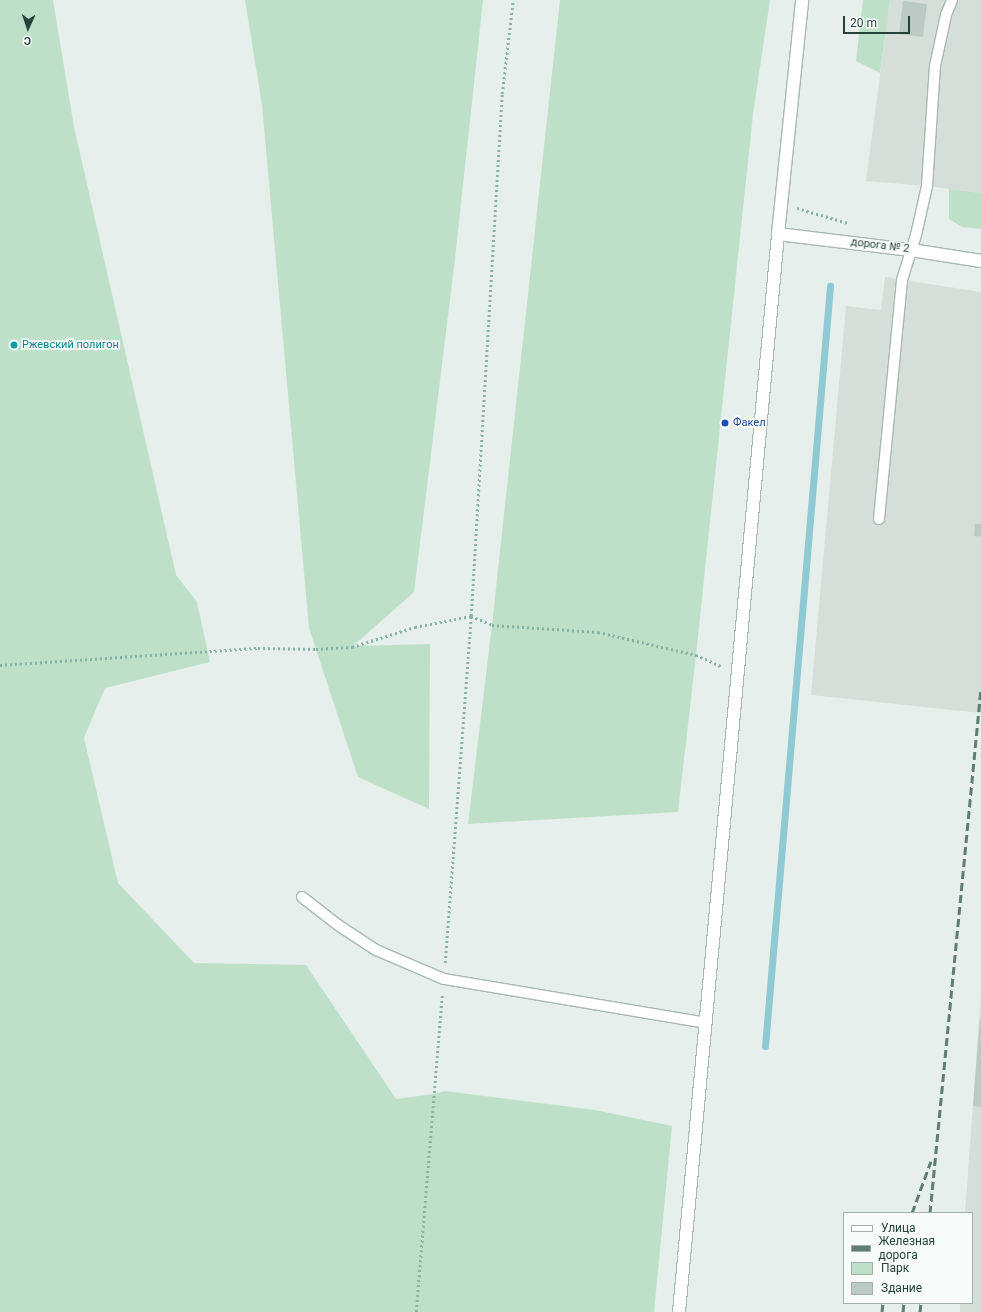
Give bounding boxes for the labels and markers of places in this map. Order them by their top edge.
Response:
place label: Ржевский полигон [22,338,119,352]
marker: Ржевский полигон [9,340,19,350]
place label: Факел [733,416,766,430]
marker: Факел [720,418,730,428]

